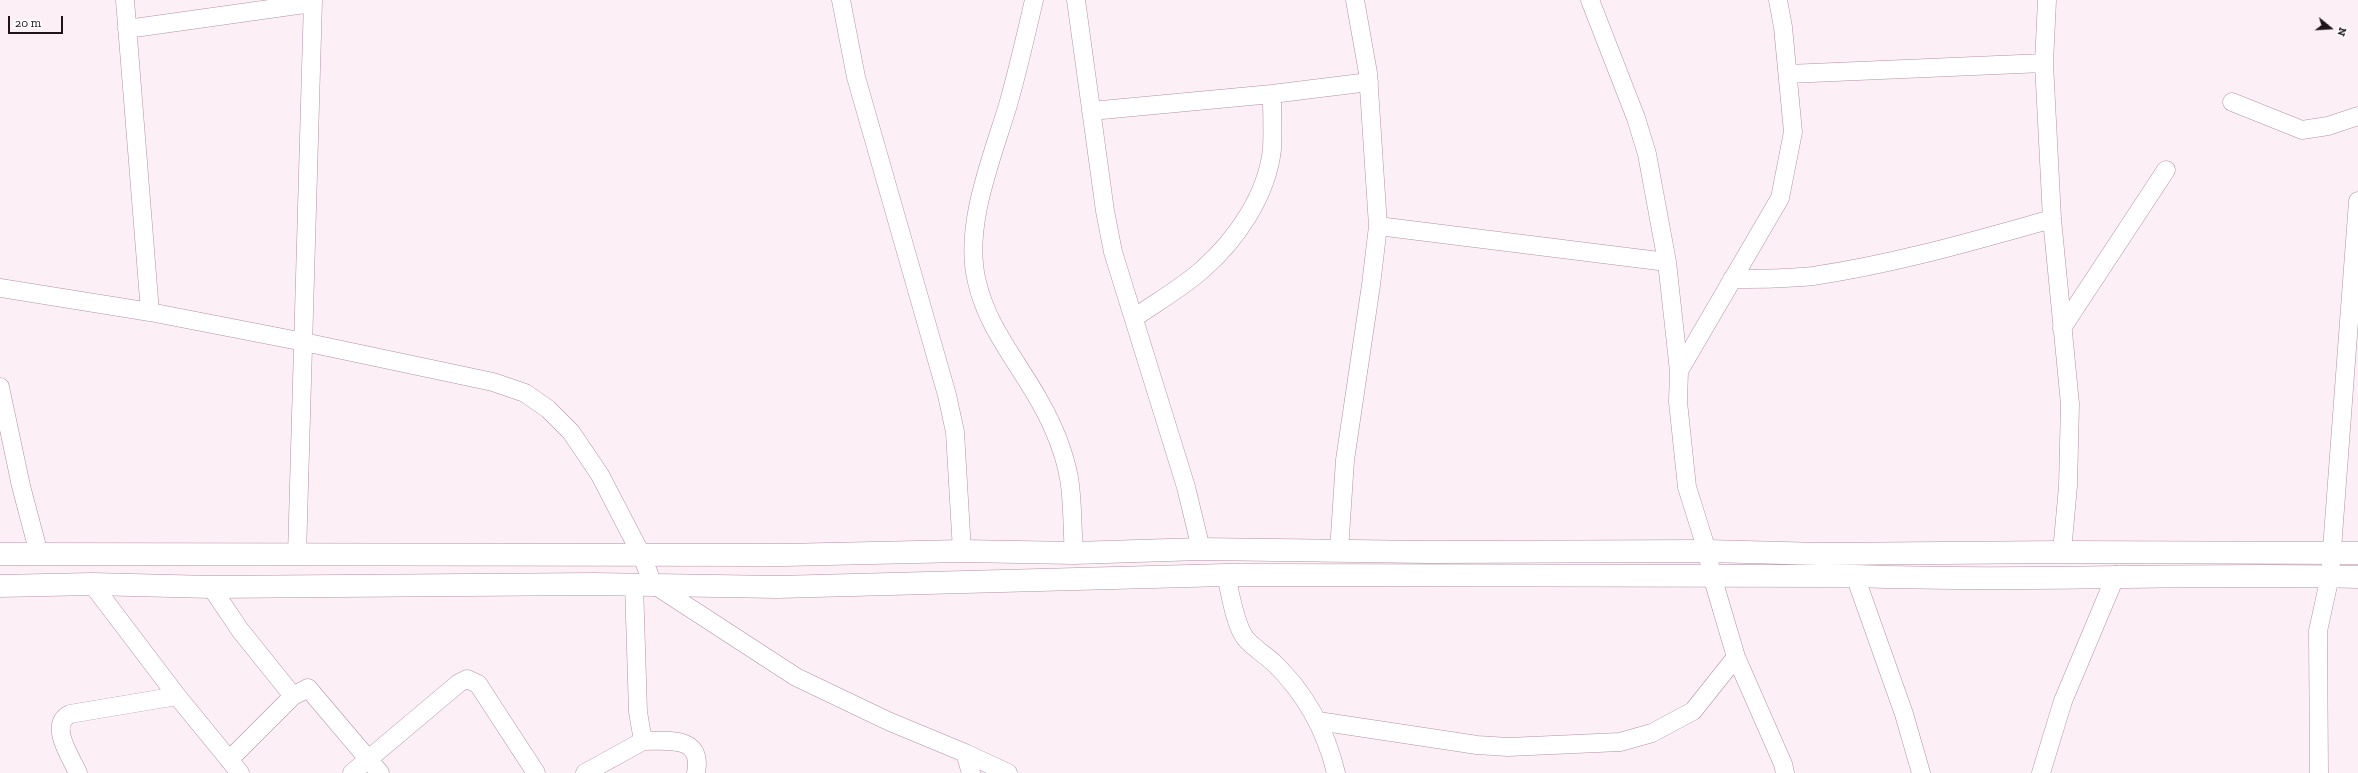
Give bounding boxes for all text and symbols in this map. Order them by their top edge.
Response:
scale bar [10,8,65,34]
north arrow [2310,8,2350,48]
text: 20 m [15,16,41,30]
text: N [2334,26,2349,38]

